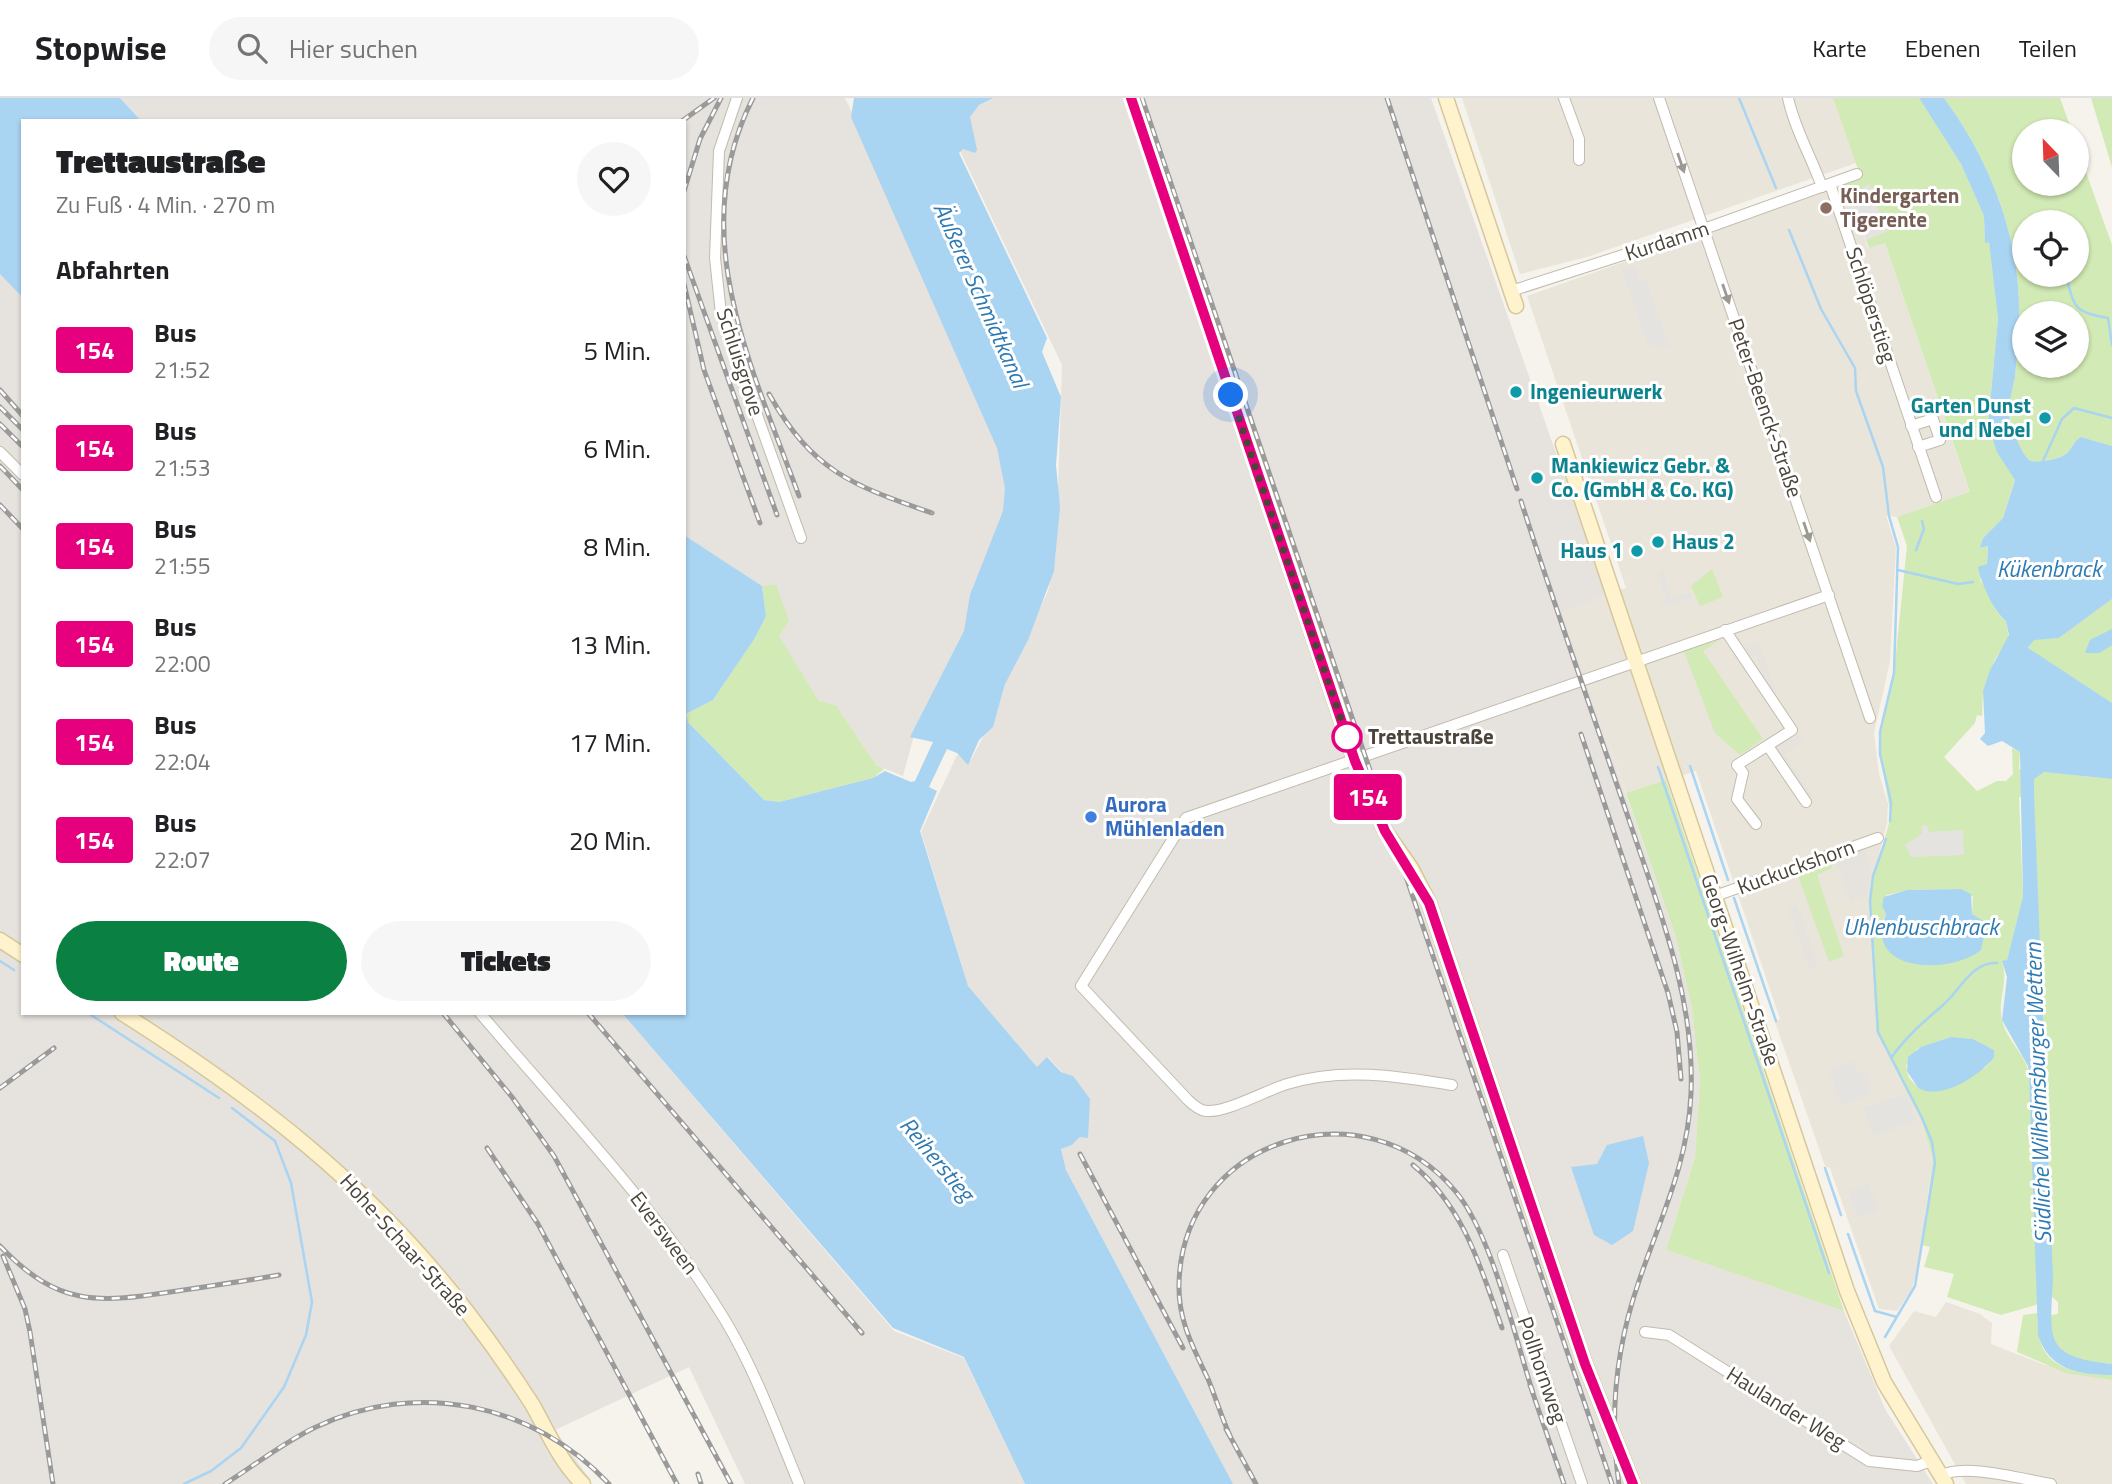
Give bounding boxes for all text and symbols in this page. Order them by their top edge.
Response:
search box [209,17,699,80]
text: Stopwise [35,23,167,73]
icon: search [233,29,271,67]
text: Hier suchen [289,29,418,68]
text: Karte [1812,30,1867,66]
text: Ebenen [1905,30,1981,66]
text: Teilen [2019,30,2077,66]
north arrow [2012,119,2090,196]
map controls [2012,119,2089,378]
text: Trettaustraße [56,136,265,186]
button: heart [577,142,651,216]
one-way arrow [1676,152,1687,173]
place label: Kindergarten Tigerente [1840,179,1959,235]
text: Zu Fuß · 4 Min. · 270 m [56,187,275,222]
water label: Äußerer Schmidtkanal [925,196,1039,396]
marker: Kindergarten Tigerente [1818,200,1834,216]
button: locate [2012,210,2089,287]
street label: Kurdamm [1621,211,1713,269]
street label: Schlöperstieg [1838,243,1906,367]
text: Abfahrten [56,250,170,289]
one-way arrow [1721,283,1732,304]
button: layers [2012,301,2089,378]
street label: Schluisgrove [709,304,773,420]
text: Bus [154,313,196,352]
street label: Peter-Beenck-Straße [1720,314,1812,502]
text: 5 Min. [584,331,651,370]
text: 154 [74,332,115,368]
text: 21:52 [154,352,211,387]
place label: Ingenieurwerk [1530,375,1662,407]
your location [1213,377,1248,412]
marker: Ingenieurwerk [1508,384,1524,400]
place label: Garten Dunst und Nebel [1911,389,2031,445]
marker: Garten Dunst und Nebel [2037,410,2053,426]
text: Bus [154,411,196,450]
text: 6 Min. [584,429,651,468]
text: 154 [74,430,115,466]
place label: Mankiewicz Gebr. & Co. (GmbH & Co. KG) [1551,449,1734,505]
text: 21:53 [154,450,211,485]
marker: Mankiewicz Gebr. & Co. (GmbH & Co. KG) [1529,470,1545,486]
text: Bus [154,509,196,548]
one-way arrow [1802,522,1813,543]
place label: Haus 2 [1672,525,1735,557]
text: 8 Min. [584,527,651,566]
text: 154 [74,528,115,564]
place label: Haus 1 [1560,534,1623,566]
marker: Haus 2 [1650,534,1666,550]
marker: Haus 1 [1629,543,1645,559]
text: 21:55 [154,548,211,583]
water label: Kükenbrack [1997,551,2104,586]
text: Bus [154,607,196,646]
text: 13 Min. [569,625,651,664]
text: 154 [74,626,115,662]
text: 22:00 [154,646,211,681]
text: Bus [154,705,196,744]
place label: Trettaustraße [1368,720,1494,752]
marker: Trettaustraße [1332,722,1362,752]
text: 17 Min. [569,723,651,762]
text: 154 [74,724,115,760]
text: 22:04 [154,744,211,779]
line badge: 154 [1328,774,1408,820]
text: 154 [1348,779,1388,815]
place label: Aurora Mühlenladen [1105,788,1225,844]
text: Bus [154,803,196,842]
marker: Aurora Mühlenladen [1083,809,1099,825]
text: 20 Min. [569,821,651,860]
text: 154 [74,822,115,858]
street label: Kuckuckshorn [1732,830,1859,902]
text: 22:07 [154,842,211,877]
street label: Georg-Wilhelm-Straße [1693,869,1789,1070]
water label: Uhlenbuschbrack [1843,909,2001,944]
button: Route [56,921,347,1001]
button: Tickets [361,921,651,1001]
water label: Südliche Wilhelmsburger Wettern [2015,941,2060,1244]
water label: Reiherstieg [892,1109,985,1210]
street label: Hohe-Schaar-Straße [333,1166,479,1323]
street label: Eversween [623,1184,707,1281]
street label: Pollhornweg [1510,1312,1576,1428]
street label: Haulander Weg [1721,1358,1853,1457]

